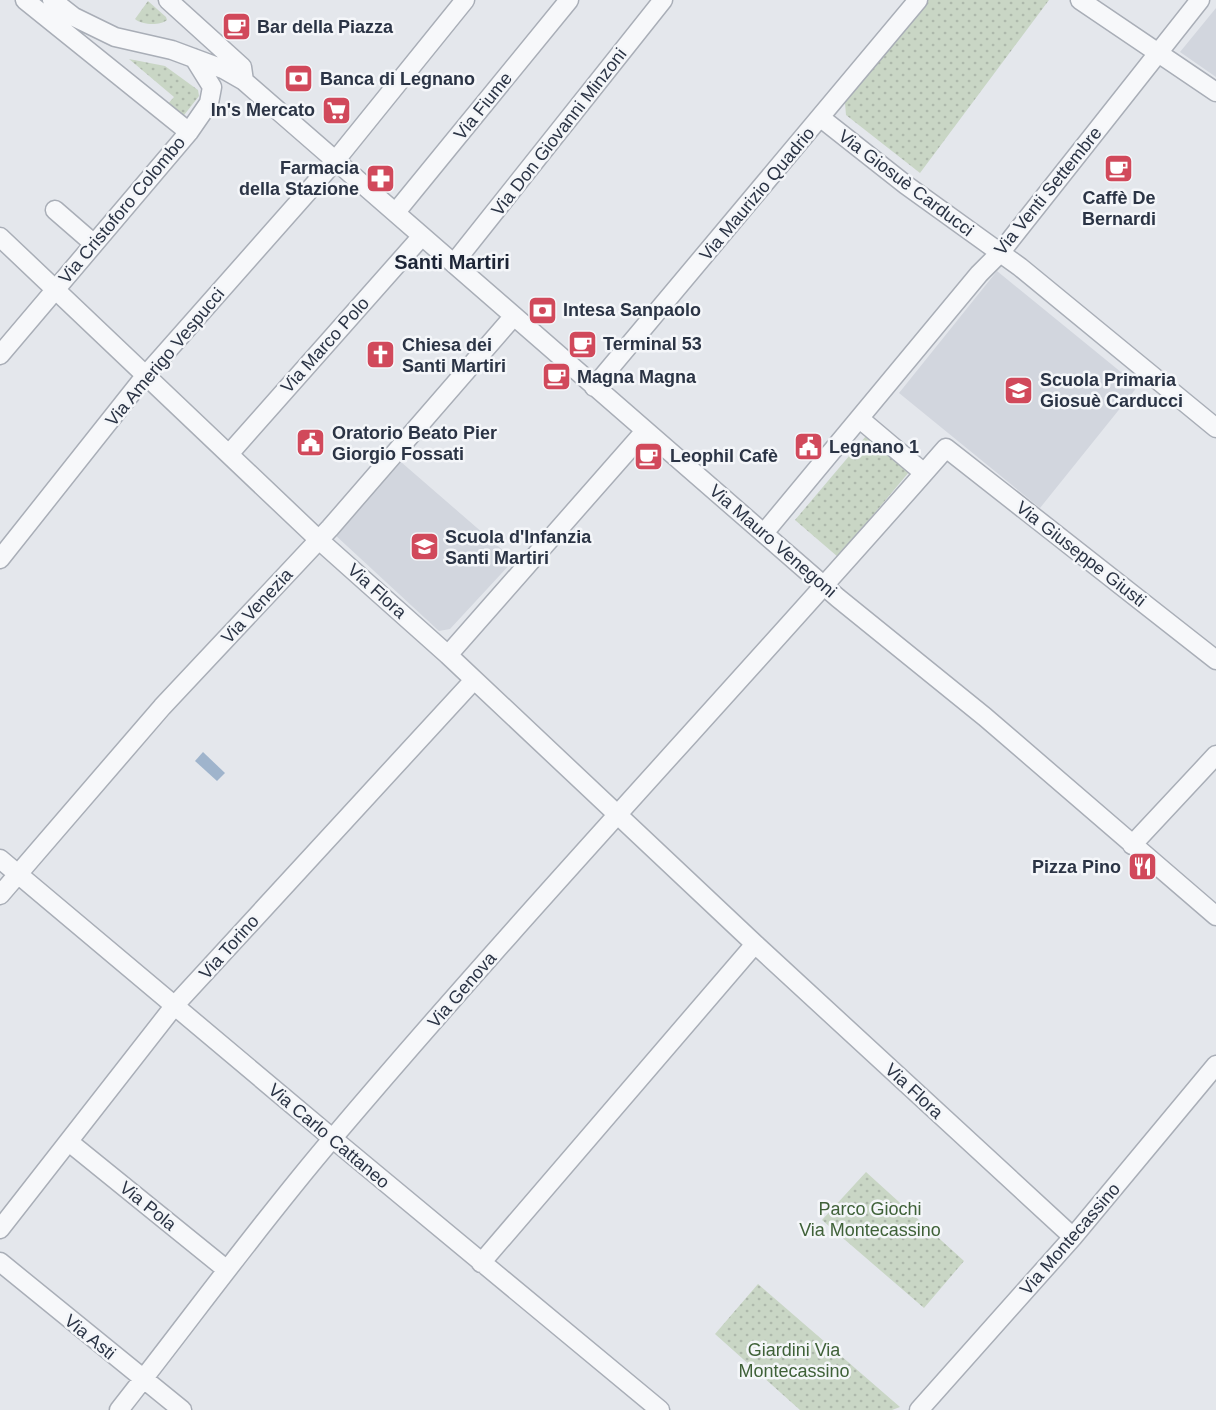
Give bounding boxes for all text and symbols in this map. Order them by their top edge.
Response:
cafe icon: Bar della Piazza [220,11,252,43]
place label: Bar della Piazza [257,17,394,37]
street label: Via Don Giovanni Minzoni [487,44,631,220]
bank icon: Banca di Legnano [283,63,315,95]
street label: Via Fiume [450,68,516,144]
place label: Banca di Legnano [320,69,475,89]
supermarket icon: In's Mercato [320,94,352,126]
place label: In's Mercato [211,100,315,120]
street label: Via Maurizio Quadrio [695,123,819,265]
street label: Via Venti Settembre [990,123,1106,259]
street label: Via Giosuè Carducci [835,126,977,240]
street label: Via Cristoforo Colombo [55,132,189,288]
cafe icon: Caffè De Bernardi [1103,153,1135,185]
place label: Farmacia della Stazione [239,158,360,199]
pharmacy icon: Farmacia della Stazione [364,162,396,194]
place label: Caffè De Bernardi [1082,188,1156,229]
district label: Santi Martiri [394,251,510,273]
street label: Via Amerigo Vespucci [101,284,229,430]
street label: Via Marco Polo [277,293,373,397]
bank icon: Intesa Sanpaolo [526,294,558,326]
place label: Intesa Sanpaolo [563,300,701,320]
cafe icon: Terminal 53 [566,328,598,360]
place label: Terminal 53 [603,334,702,354]
place label: Chiesa dei Santi Martiri [402,335,506,376]
church icon: Chiesa dei Santi Martiri [365,339,397,371]
cafe icon: Magna Magna [540,361,572,393]
place label: Magna Magna [577,367,697,387]
place label: Scuola Primaria Giosuè Carducci [1040,370,1183,411]
school or university icon: Scuola Primaria Giosuè Carducci [1003,374,1035,406]
place label: Oratorio Beato Pier Giorgio Fossati [332,423,497,464]
public building icon: Oratorio Beato Pier Giorgio Fossati [295,427,327,459]
public building icon: Legnano 1 [792,431,824,463]
place label: Legnano 1 [829,437,919,457]
cafe icon: Leophil Cafè [633,440,665,472]
place label: Leophil Cafè [670,446,778,466]
street label: Via Mauro Venegoni [705,480,841,602]
street label: Via Giuseppe Giusti [1012,497,1150,611]
place label: Scuola d'Infanzia Santi Martiri [445,527,592,568]
school or university icon: Scuola d'Infanzia Santi Martiri [408,531,440,563]
street label: Via Flora [344,560,411,623]
street label: Via Venezia [217,564,297,647]
restaurant icon: Pizza Pino [1126,851,1158,883]
place label: Pizza Pino [1032,857,1121,877]
street label: Via Torino [195,911,263,983]
street label: Via Genova [424,947,501,1032]
street label: Via Flora [881,1059,948,1123]
street label: Via Carlo Cattaneo [264,1080,394,1192]
street label: Via Pola [116,1177,181,1235]
street label: Via Montecassino [1016,1179,1124,1299]
park label: Parco Giochi Via Montecassino [799,1199,941,1240]
street label: Via Asti [61,1310,119,1364]
park label: Giardini Via Montecassino [738,1340,850,1381]

